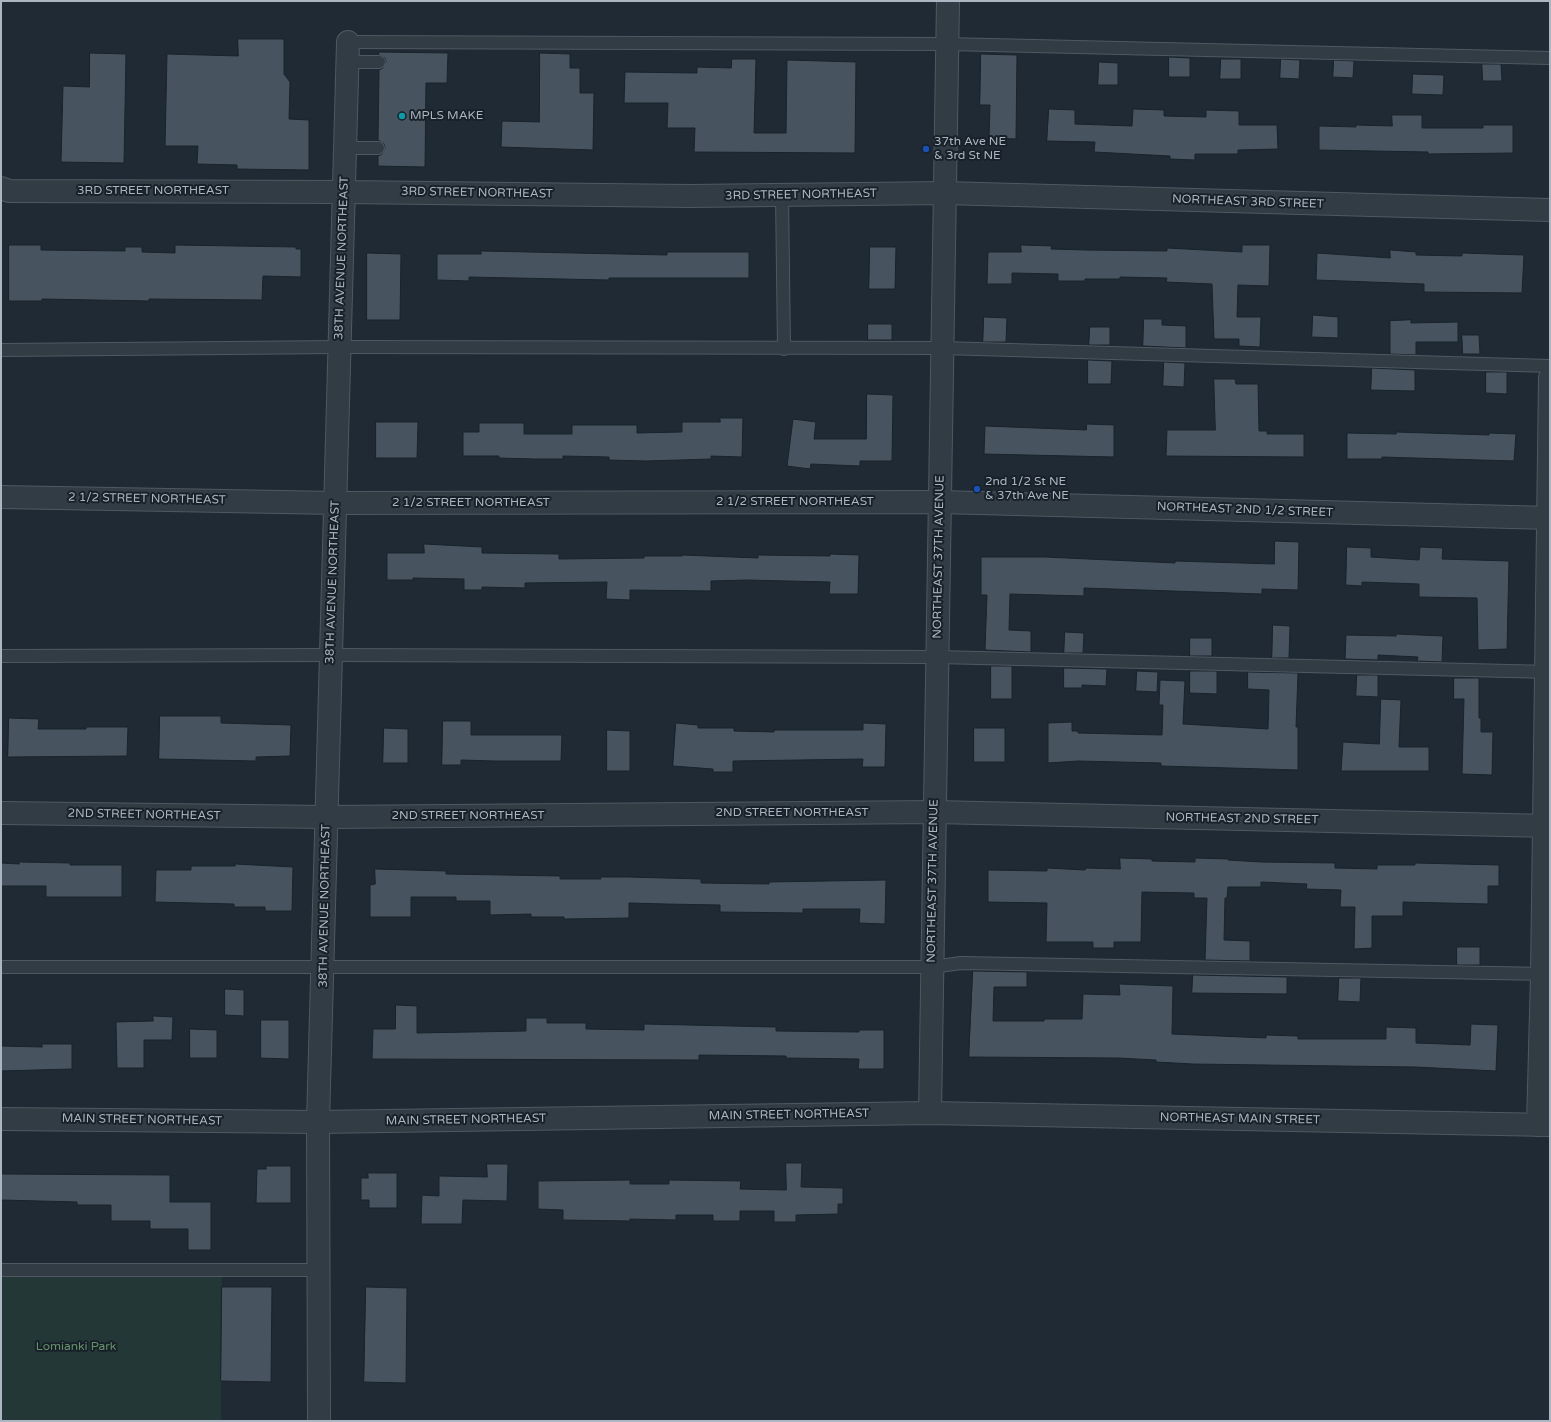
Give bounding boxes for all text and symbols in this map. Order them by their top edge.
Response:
place label: MPLS MAKE [410,109,483,123]
marker: MPLS MAKE [397,111,407,121]
place label: 37th Ave NE & 3rd St NE [934,135,1006,163]
marker: 37th Ave NE & 3rd St NE [921,144,931,154]
street label: 38TH AVENUE NORTHEAST [332,176,352,340]
street label: 3RD STREET NORTHEAST [77,184,229,198]
street label: 3RD STREET NORTHEAST [401,184,553,202]
street label: 3RD STREET NORTHEAST [725,186,877,204]
street label: NORTHEAST 3RD STREET [1172,192,1324,212]
street label: NORTHEAST 37TH AVENUE [930,475,948,639]
place label: 2nd 1/2 St NE & 37th Ave NE [985,475,1069,503]
marker: 2nd 1/2 St NE & 37th Ave NE [972,484,982,494]
street label: 2 1/2 STREET NORTHEAST [68,490,226,508]
street label: 2 1/2 STREET NORTHEAST [716,495,874,509]
street label: 2 1/2 STREET NORTHEAST [392,496,550,510]
street label: 38TH AVENUE NORTHEAST [323,500,343,664]
street label: NORTHEAST 2ND 1/2 STREET [1157,500,1333,520]
street label: NORTHEAST 37TH AVENUE [924,799,942,963]
street label: 2ND STREET NORTHEAST [67,806,221,824]
street label: 2ND STREET NORTHEAST [716,806,868,820]
street label: 2ND STREET NORTHEAST [392,809,544,823]
street label: NORTHEAST 2ND STREET [1165,810,1319,828]
street label: 38TH AVENUE NORTHEAST [316,824,334,988]
street label: MAIN STREET NORTHEAST [709,1106,869,1124]
street label: NORTHEAST MAIN STREET [1160,1110,1320,1128]
street label: MAIN STREET NORTHEAST [62,1111,222,1129]
street label: MAIN STREET NORTHEAST [386,1111,546,1129]
park label: Lomianki Park [36,1340,116,1354]

